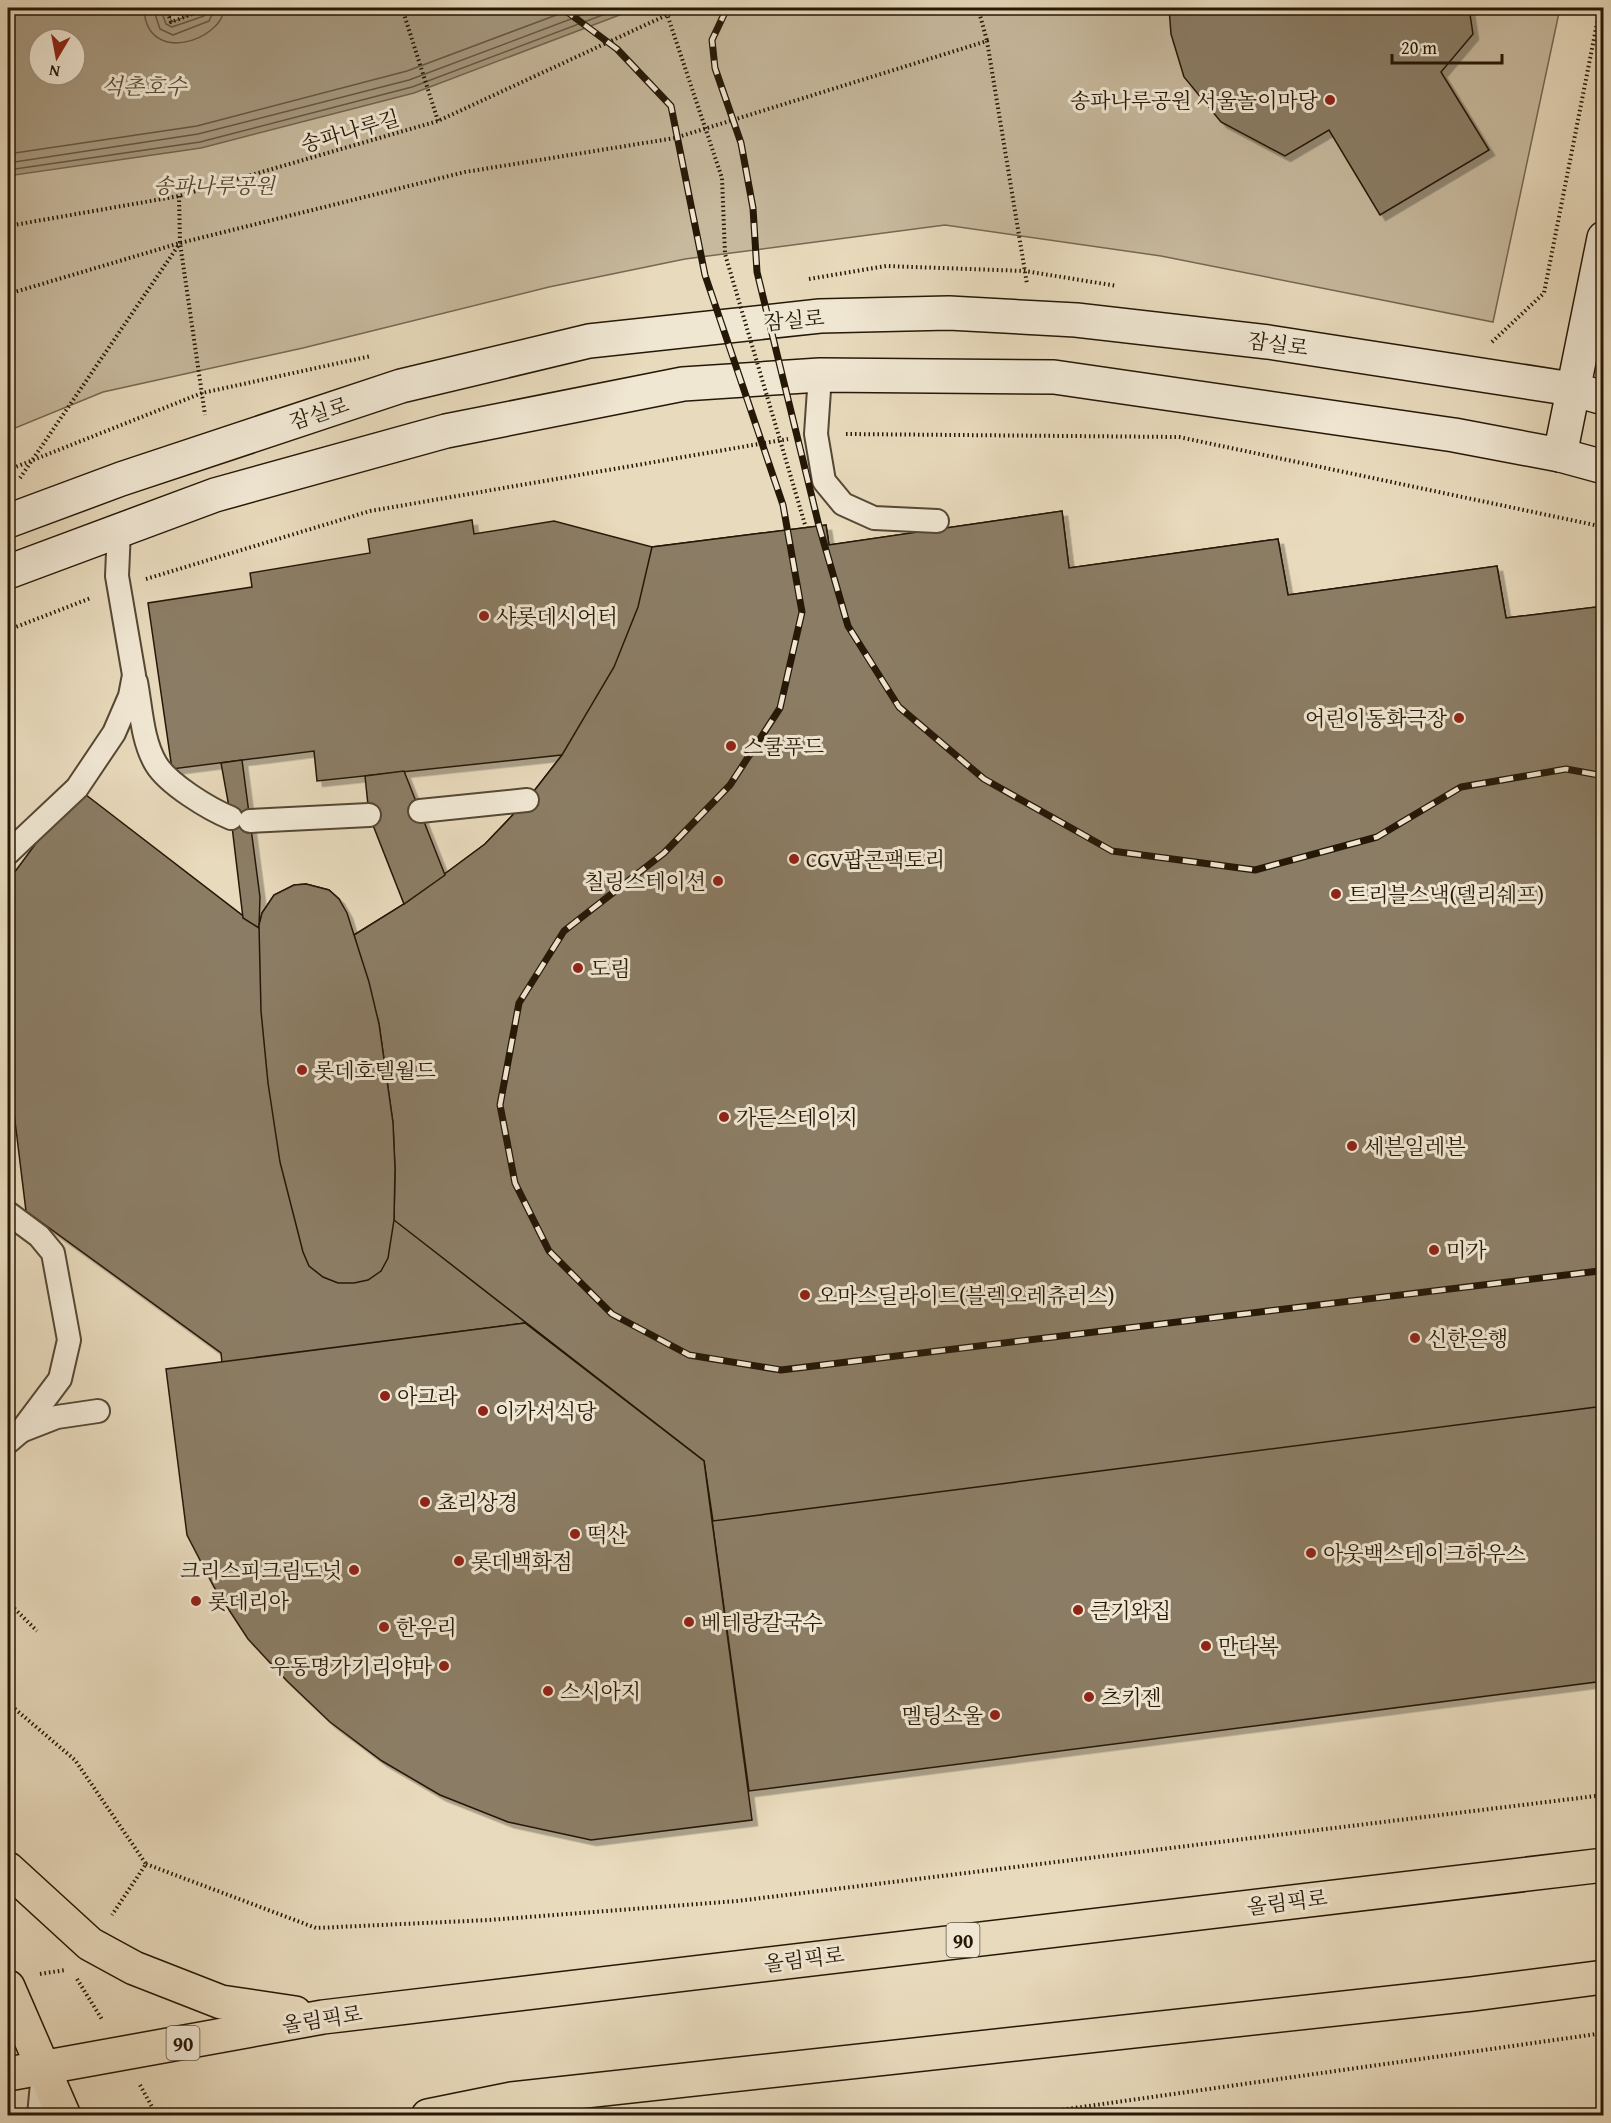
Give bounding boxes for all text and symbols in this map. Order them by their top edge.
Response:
north arrow [27,27,87,87]
scale bar [1392,27,1502,65]
text: 20 m [1401,34,1437,61]
text: N [47,59,62,85]
water label: 석촌호수 [101,70,188,102]
place label: 송파나루공원 서울놀이마당 [1070,85,1319,116]
marker: 송파나루공원 서울놀이마당 [1323,93,1337,107]
street label: 송파나루길 [297,102,403,160]
park label: 송파나루공원 [153,170,277,201]
street label: 잠실로 [762,302,826,338]
street label: 잠실로 [1246,324,1310,364]
street label: 잠실로 [285,389,353,437]
place label: 샤롯데시어터 [496,601,618,632]
marker: 샤롯데시어터 [477,609,491,623]
place label: 어린이동화극장 [1305,703,1448,734]
marker: 어린이동화극장 [1452,711,1466,725]
place label: 스쿨푸드 [743,731,824,762]
marker: 스쿨푸드 [724,739,738,753]
place label: CGV팝콘팩토리 [806,844,945,875]
marker: CGV팝콘팩토리 [787,852,801,866]
place label: 칠링스테이션 [584,866,706,897]
marker: 칠링스테이션 [711,874,725,888]
place label: 트리블스낵(델리쉐프) [1348,879,1544,910]
marker: 트리블스낵(델리쉐프) [1329,887,1343,901]
place label: 도림 [590,953,631,984]
marker: 도림 [571,961,585,975]
place label: 롯데호텔월드 [314,1055,436,1086]
marker: 롯데호텔월드 [295,1063,309,1077]
place label: 가든스테이지 [736,1102,858,1133]
marker: 가든스테이지 [717,1110,731,1124]
place label: 세븐일레븐 [1364,1131,1465,1162]
marker: 세븐일레븐 [1345,1139,1359,1153]
place label: 미가 [1446,1235,1487,1266]
marker: 미가 [1427,1243,1441,1257]
place label: 오마스딜라이트(블렉오레츄러스) [817,1280,1115,1311]
marker: 오마스딜라이트(블렉오레츄러스) [798,1288,812,1302]
place label: 신한은행 [1427,1323,1508,1354]
marker: 신한은행 [1408,1331,1422,1345]
place label: 아그라 [397,1381,459,1412]
marker: 아그라 [378,1389,392,1403]
place label: 이가서식당 [495,1396,597,1427]
marker: 이가서식당 [476,1404,490,1418]
place label: 쵸리상경 [437,1487,518,1518]
marker: 쵸리상경 [418,1495,432,1509]
place label: 떡산 [587,1519,628,1550]
marker: 떡산 [568,1527,582,1541]
place label: 아웃백스테이크하우스 [1323,1538,1526,1569]
place label: 롯데백화점 [471,1546,572,1577]
marker: 아웃백스테이크하우스 [1304,1546,1318,1560]
marker: 롯데백화점 [452,1554,466,1568]
place label: 크리스피크림도넛 [180,1555,342,1586]
marker: 크리스피크림도넛 [347,1563,361,1577]
place label: 롯데리아 [208,1586,290,1617]
marker: 롯데리아 [189,1594,203,1608]
place label: 큰기와집 [1090,1595,1171,1626]
marker: 큰기와집 [1071,1603,1085,1617]
place label: 베테랑칼국수 [701,1607,823,1638]
place label: 한우리 [396,1612,457,1643]
marker: 베테랑칼국수 [682,1615,696,1629]
marker: 한우리 [377,1620,391,1634]
place label: 만다복 [1218,1631,1279,1662]
marker: 만다복 [1199,1639,1213,1653]
place label: 우동명가기리야마 [270,1651,433,1682]
marker: 우동명가기리야마 [437,1659,451,1673]
place label: 스시아지 [560,1676,641,1707]
place label: 츠키젠 [1101,1682,1162,1713]
marker: 스시아지 [541,1684,555,1698]
marker: 츠키젠 [1082,1690,1096,1704]
place label: 멜팅소울 [902,1700,983,1731]
marker: 멜팅소울 [988,1708,1002,1722]
street label: 올림픽로 [1245,1882,1329,1922]
road number: 90 [946,1923,980,1957]
street label: 올림픽로 [762,1939,846,1979]
street label: 올림픽로 [279,1997,365,2041]
road number: 90 [166,2026,200,2060]

